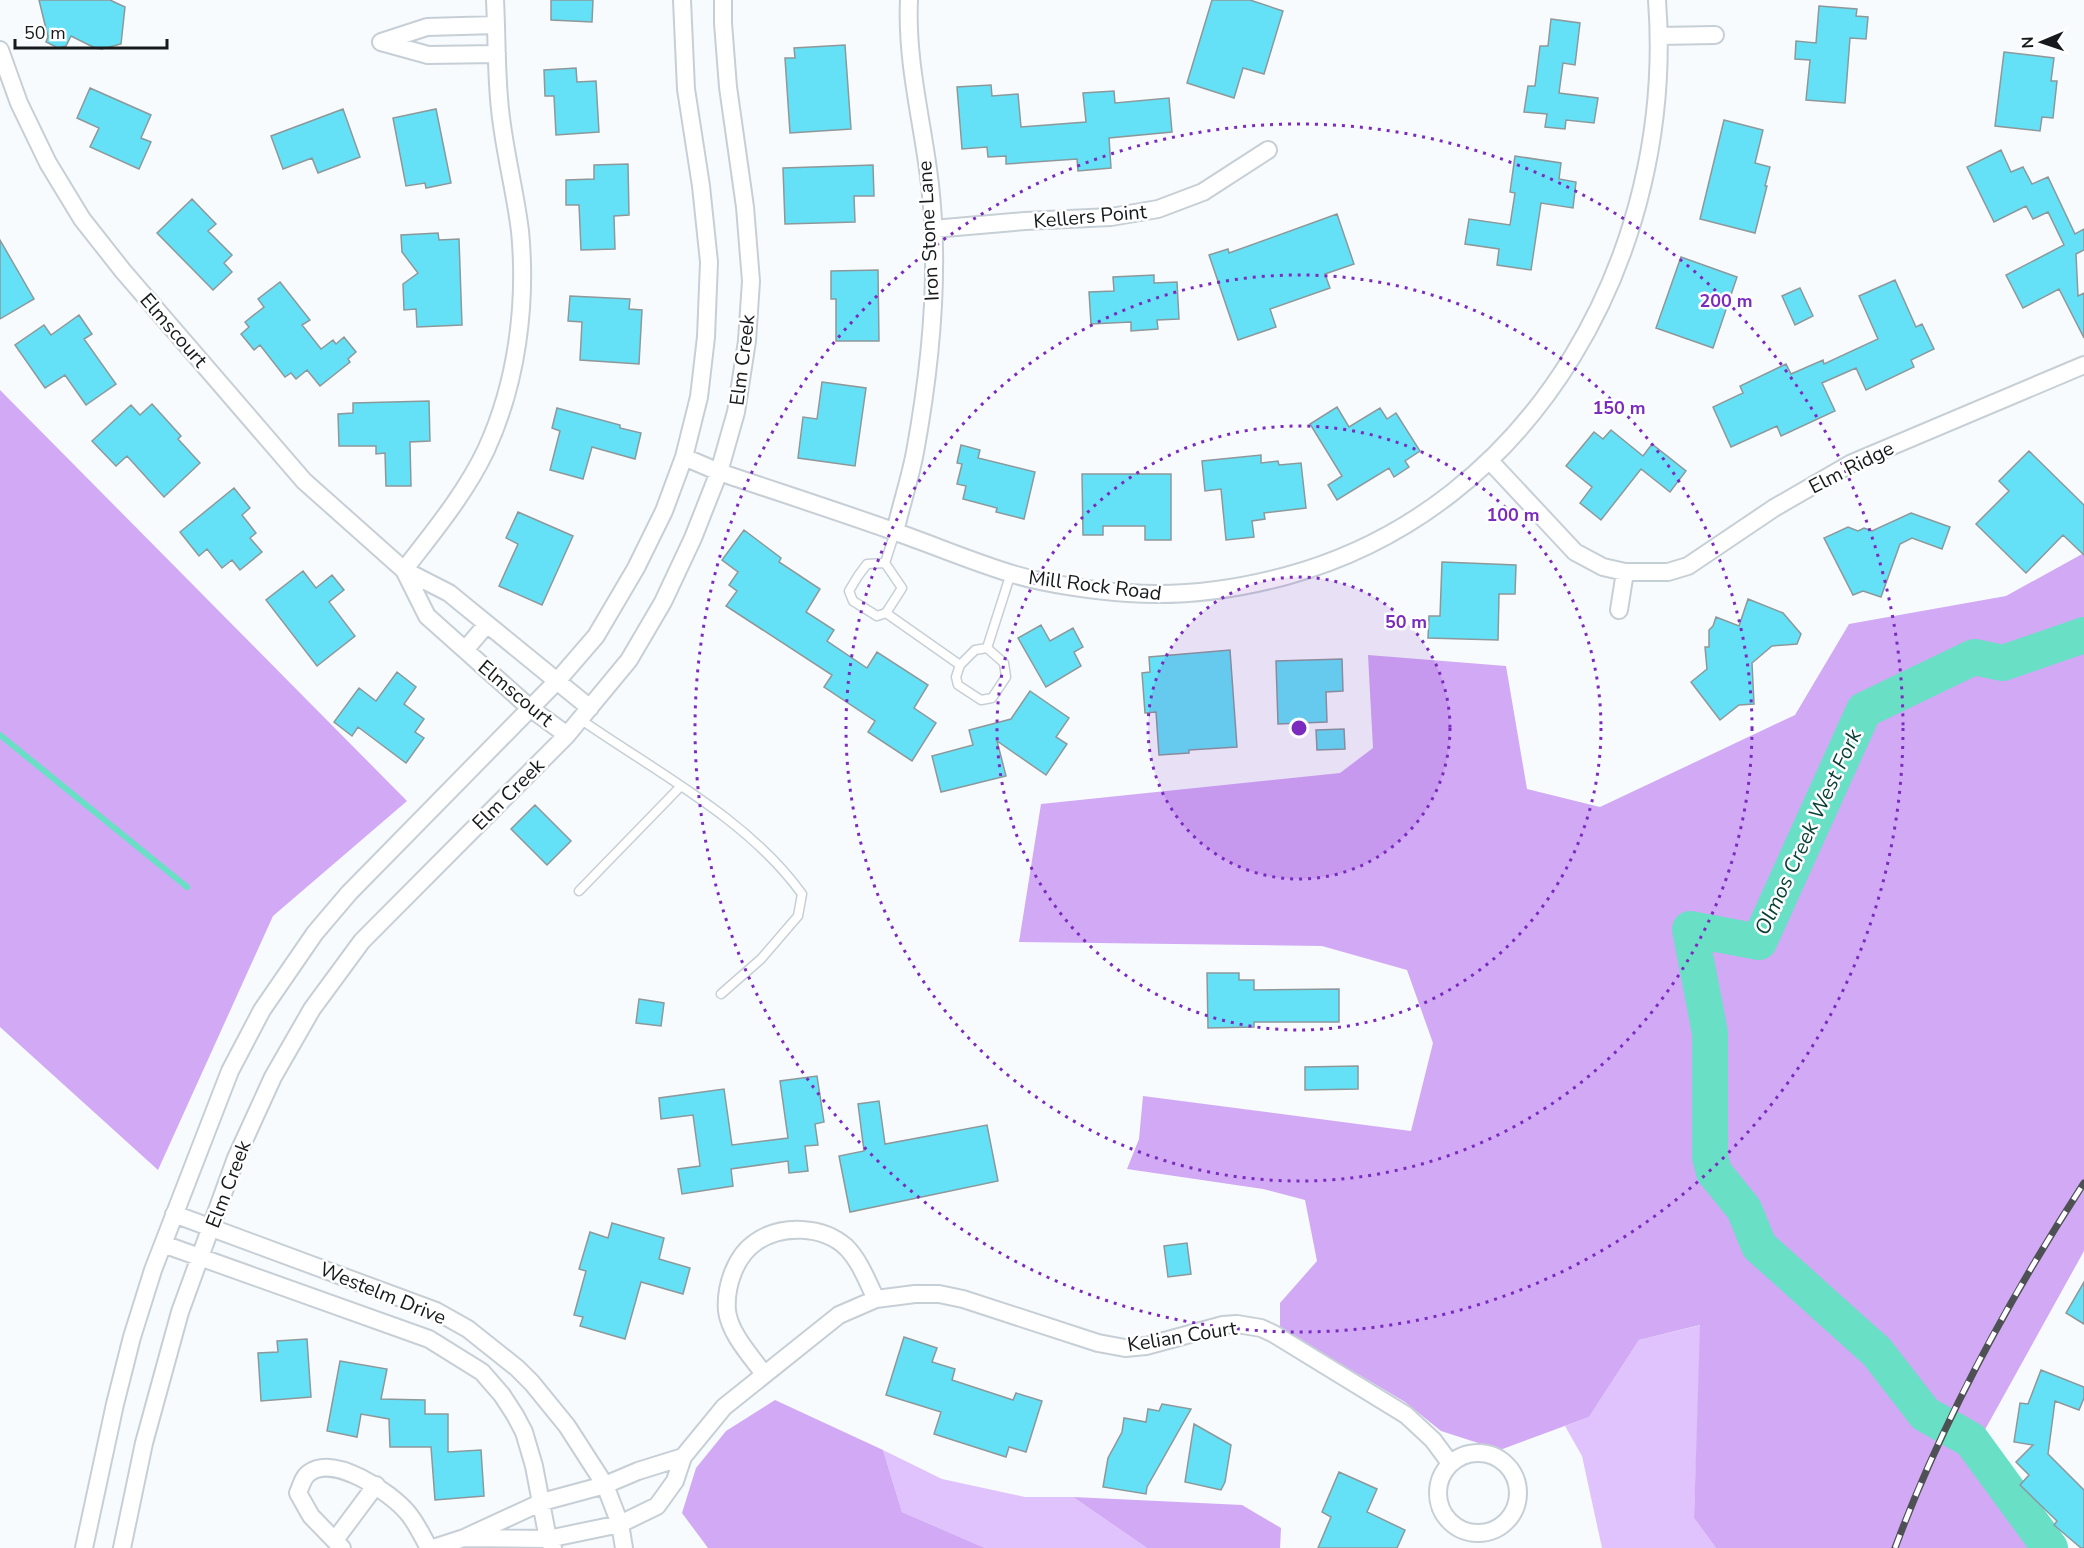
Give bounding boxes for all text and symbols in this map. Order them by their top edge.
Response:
scale bar [15,12,166,50]
north arrow [2012,12,2072,72]
text: 50 m [24,21,66,45]
text: N [2017,36,2039,49]
street label: Iron Stone Lane [911,160,946,302]
street label: Kellers Point [1032,198,1149,235]
street label: Elmscourt [134,287,214,374]
text: 200 m [1699,289,1753,313]
street label: Elm Creek [724,312,762,407]
text: 150 m [1592,396,1646,420]
street label: Elm Ridge [1804,435,1898,500]
text: 100 m [1486,503,1540,527]
street label: Mill Rock Road [1027,564,1163,607]
text: 50 m [1385,610,1427,634]
street label: Elmscourt [472,654,560,733]
centre of rings [1289,718,1309,738]
water label: Olmos Creek West Fork [1748,724,1868,939]
street label: Elm Creek [466,752,551,836]
street label: Elm Creek [199,1136,258,1232]
street label: Westelm Drive [316,1256,450,1331]
street label: Kelian Court [1125,1314,1240,1358]

